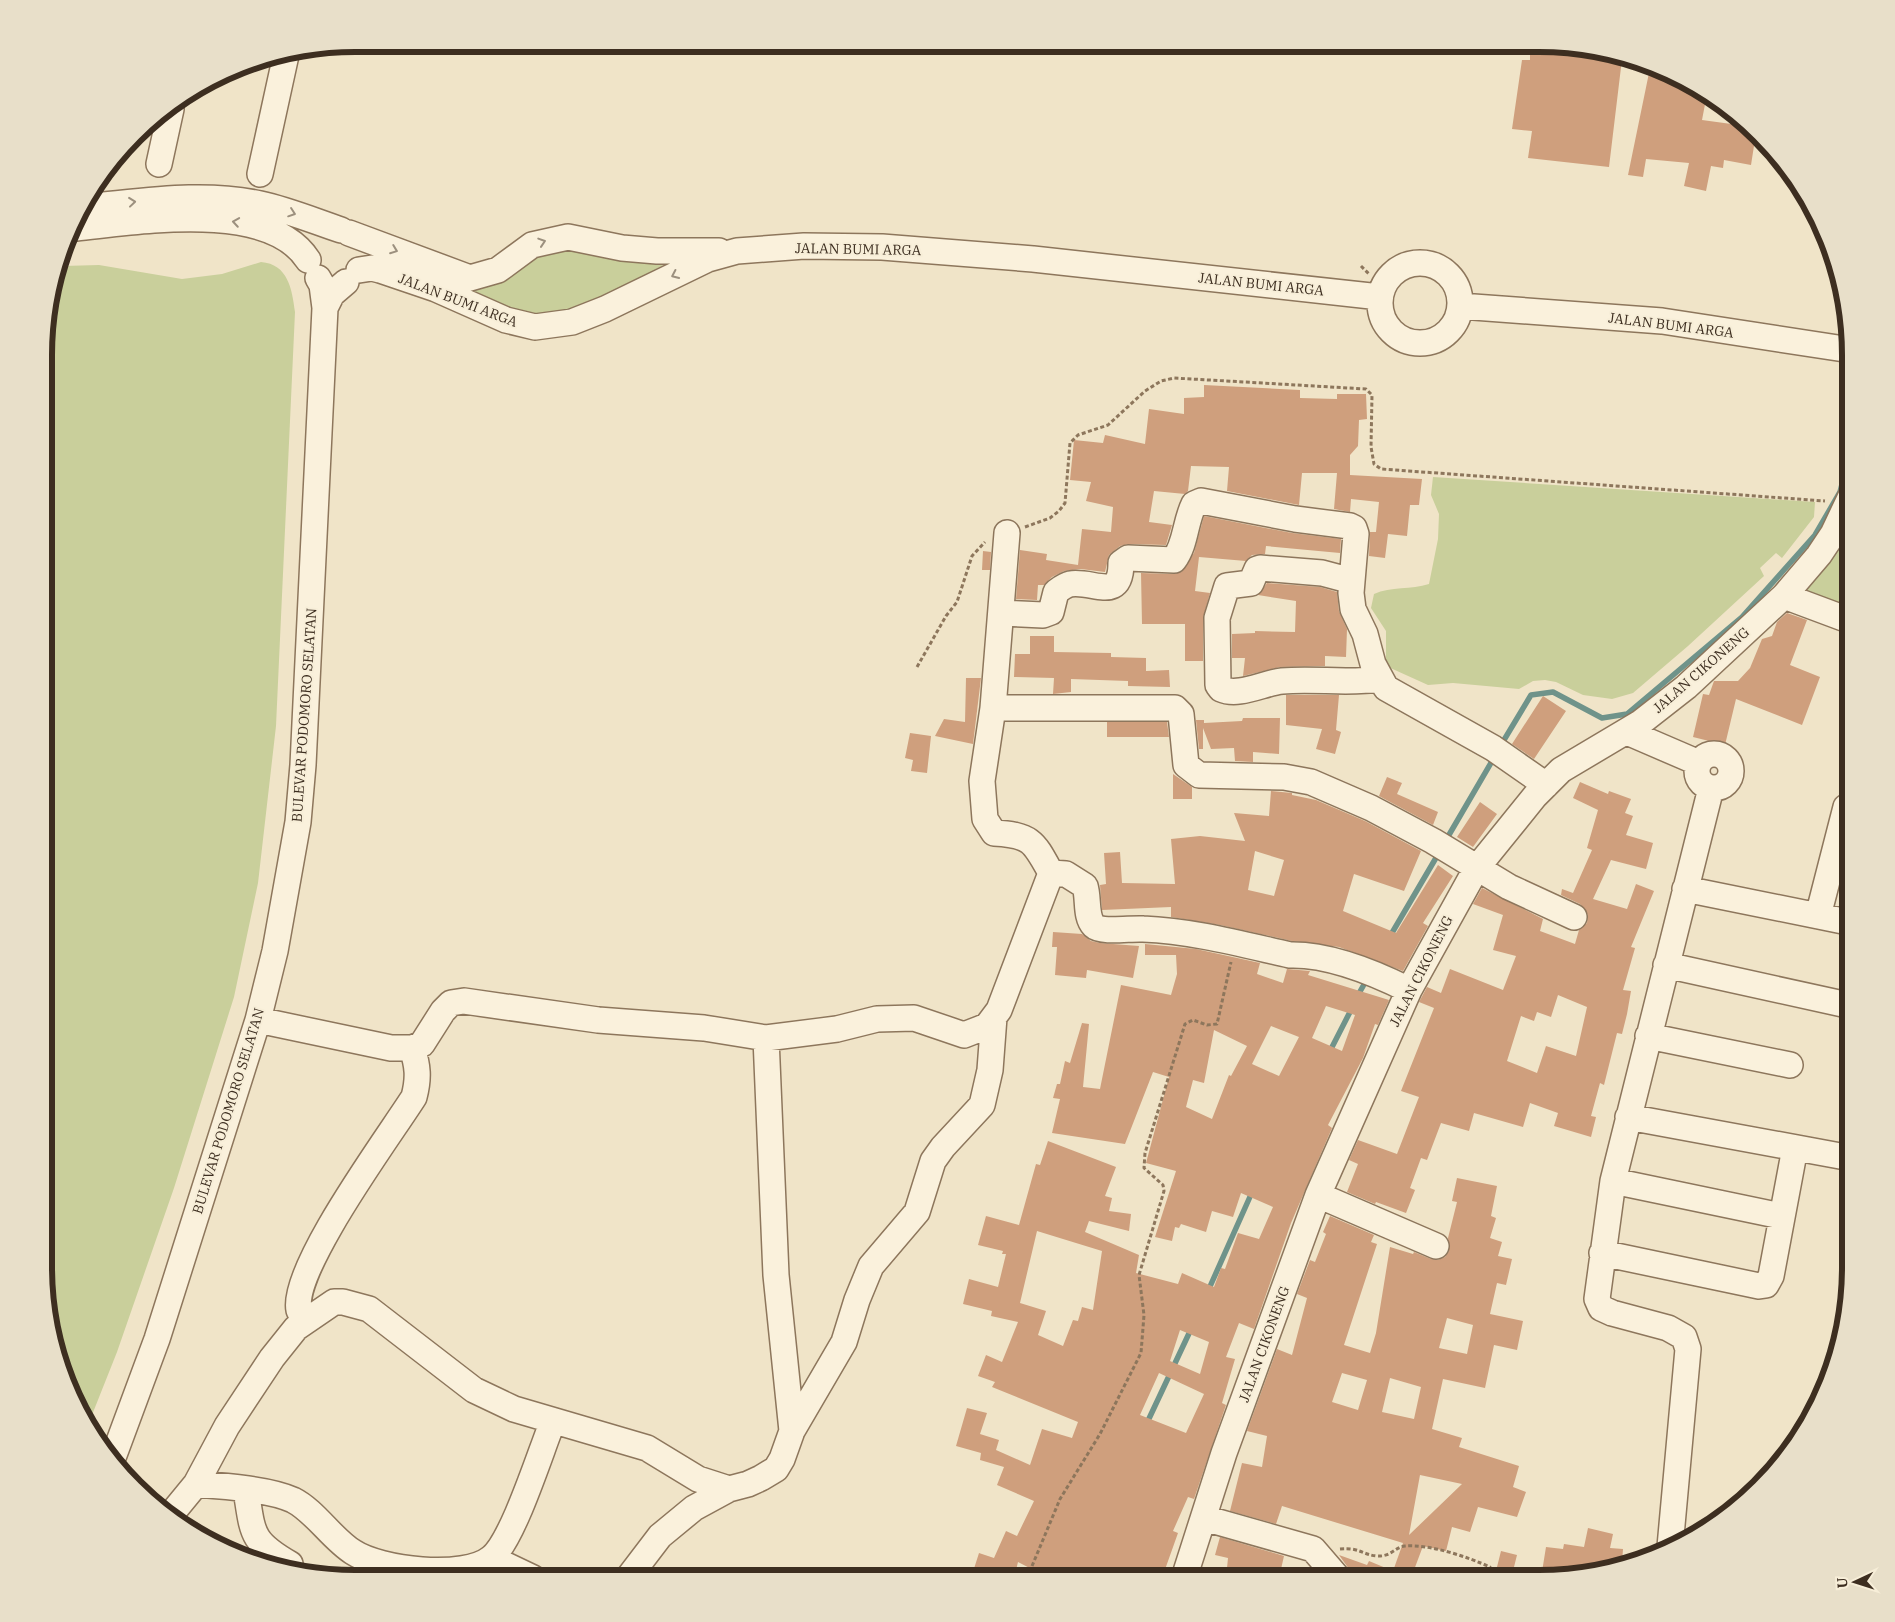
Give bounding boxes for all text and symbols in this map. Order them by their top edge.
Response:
one-way arrow [128,197,136,208]
one-way arrow [288,207,296,217]
one-way arrow [232,218,240,228]
one-way arrow [537,238,546,248]
street label: JALAN BUMI ARGA [795,239,922,259]
one-way arrow [389,244,398,254]
street label: JALAN BUMI ARGA [1197,268,1325,300]
street label: JALAN BUMI ARGA [396,269,521,331]
one-way arrow [671,269,680,279]
street label: JALAN BUMI ARGA [1607,308,1735,342]
street label: BULEVAR PODOMORO SELATAN [288,607,320,823]
street label: JALAN CIKONENG [1649,623,1753,717]
street label: JALAN CIKONENG [1385,912,1457,1030]
street label: BULEVAR PODOMORO SELATAN [188,1006,268,1216]
street label: JALAN CIKONENG [1235,1283,1293,1405]
north arrow [1830,1557,1880,1607]
text: U [1833,1577,1851,1589]

